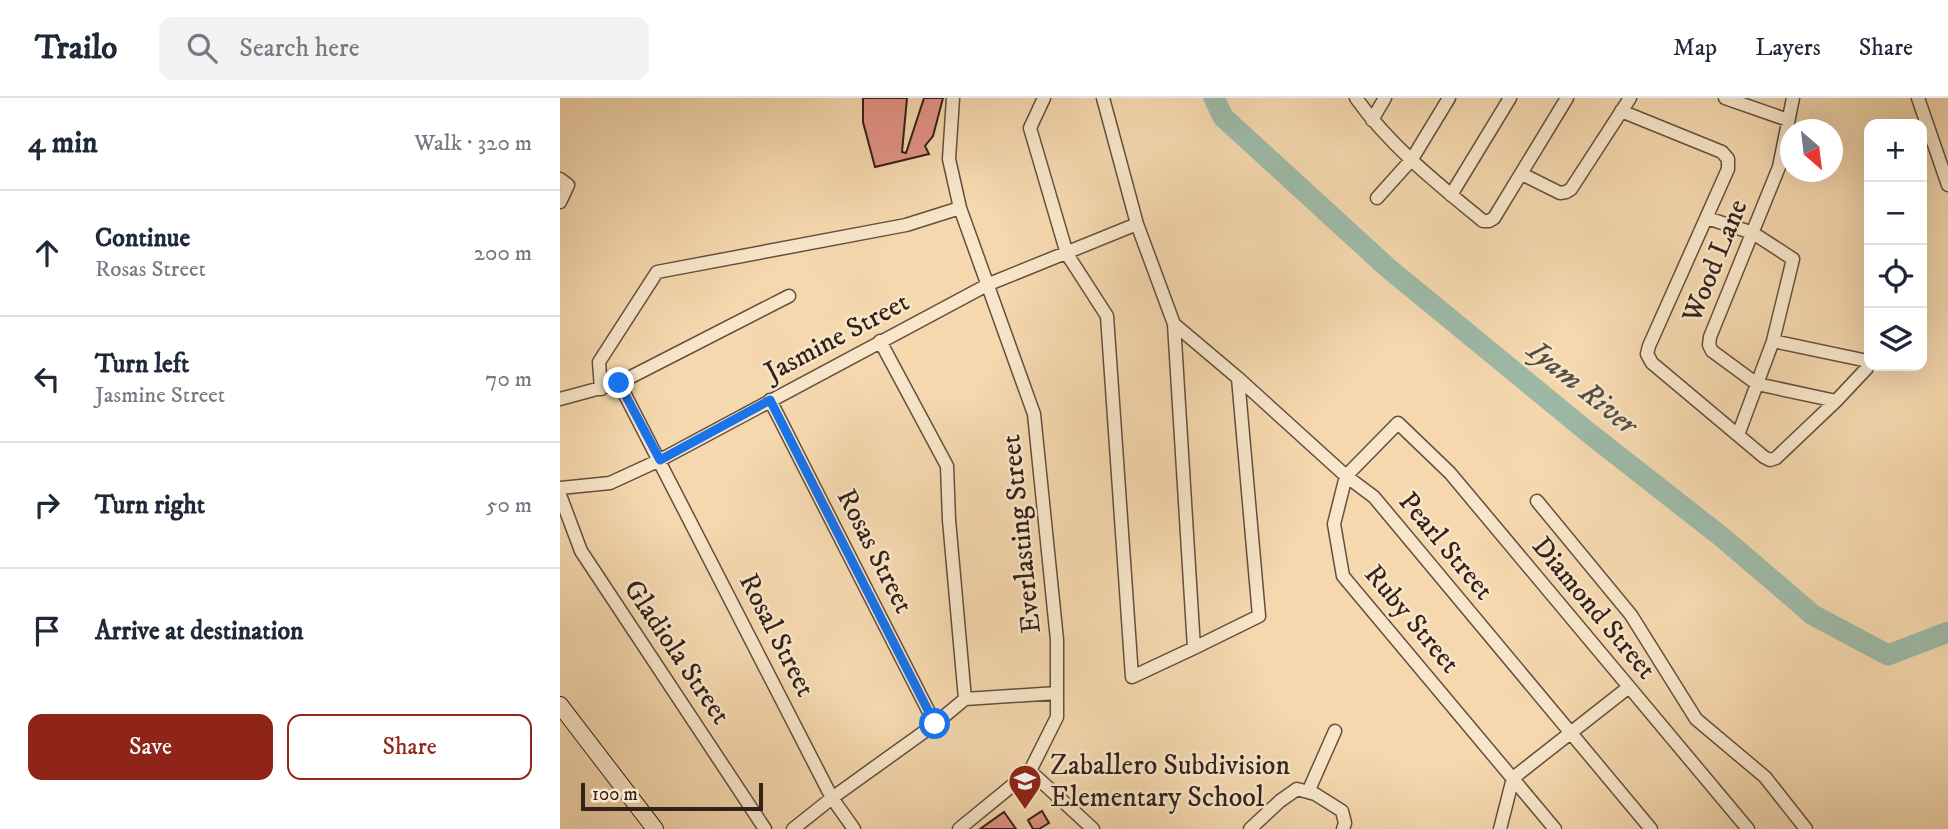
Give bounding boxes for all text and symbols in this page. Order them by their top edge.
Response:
search box [159,17,649,80]
text: Trailo [35,28,117,69]
icon: search [183,29,221,67]
text: Search here [239,32,359,65]
text: Map [1673,33,1717,63]
text: Layers [1755,33,1821,63]
text: Share [1859,33,1913,63]
north arrow [1780,119,1843,182]
map controls [1864,119,1927,371]
button: + [1864,119,1927,182]
text: 4 min [28,125,98,162]
text: Walk · 320 m [414,129,532,158]
button: − [1864,182,1927,245]
street label: Wood Lane [1674,194,1756,329]
text: Continue [95,222,190,255]
icon: ahead [28,234,66,272]
text: 200 m [474,239,532,268]
button: locate [1864,245,1927,308]
text: Rosas Street [95,255,206,284]
street label: Jasmine Street [756,284,915,391]
button: layers [1864,308,1927,371]
water label: Iyam River [1518,331,1646,445]
text: Turn left [95,348,189,381]
icon: left [28,360,66,398]
text: 70 m [485,365,532,394]
route end [603,367,634,398]
text: Jasmine Street [95,381,225,410]
street label: Everlasting Street [993,433,1049,635]
street label: Rosas Street [829,483,921,619]
street label: Pearl Street [1391,485,1501,607]
icon: right [28,486,66,524]
text: Turn right [95,489,205,522]
text: 50 m [486,491,532,520]
street label: Diamond Street [1524,530,1664,686]
street label: Ruby Street [1357,558,1467,680]
street label: Rosal Street [731,567,823,703]
street label: Gladiola Street [616,573,738,731]
icon: arrive [28,612,66,650]
text: Arrive at destination [95,615,304,648]
route start [919,708,950,739]
button: Save [28,714,273,780]
button: Share [287,714,532,780]
place label: Zaballero Subdivision Elementary School [1050,748,1290,815]
school or university icon: Zaballero Subdivision Elementary School [1006,762,1044,811]
scale bar [581,780,763,812]
text: 100 m [592,783,638,806]

